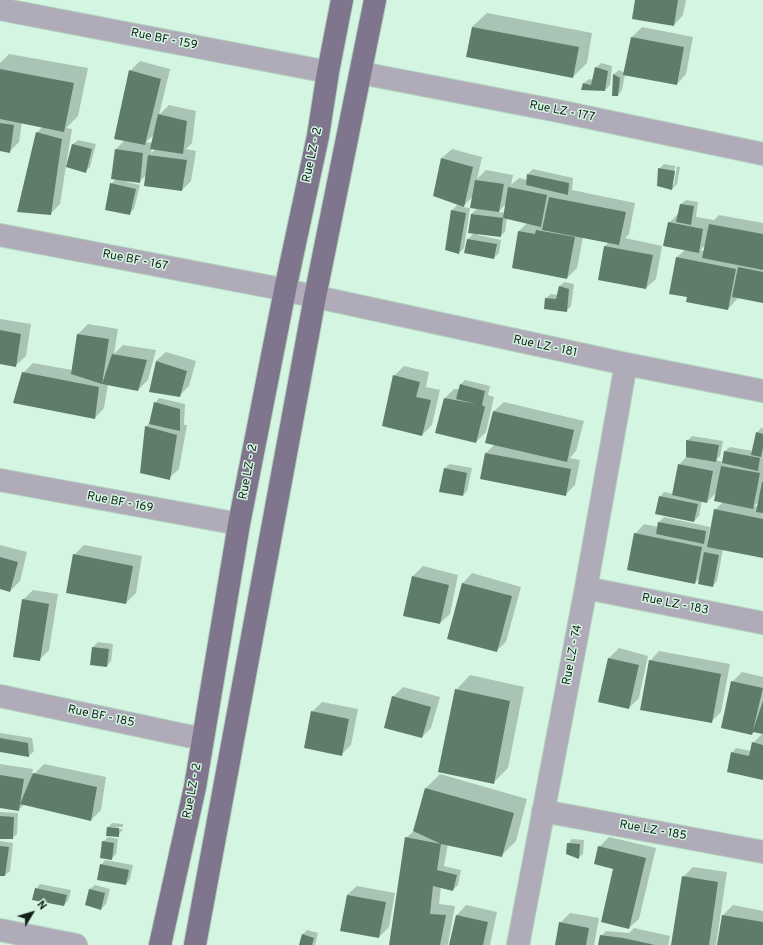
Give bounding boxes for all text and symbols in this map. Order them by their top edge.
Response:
street label: Rue BF - 159 [129,26,199,54]
street label: Rue LZ - 177 [528,99,596,125]
street label: Rue LZ - 2 [300,126,326,184]
street label: Rue BF - 167 [101,248,169,274]
street label: Rue LZ - 181 [512,333,578,361]
street label: Rue LZ - 2 [237,443,261,501]
street label: Rue BF - 169 [86,490,154,516]
street label: Rue LZ - 183 [640,591,710,619]
street label: Rue LZ - 74 [560,624,586,686]
street label: Rue BF - 185 [66,703,136,731]
street label: Rue LZ - 2 [181,762,205,820]
street label: Rue LZ - 185 [618,818,688,844]
north arrow [12,893,52,933]
text: N [34,898,49,913]

